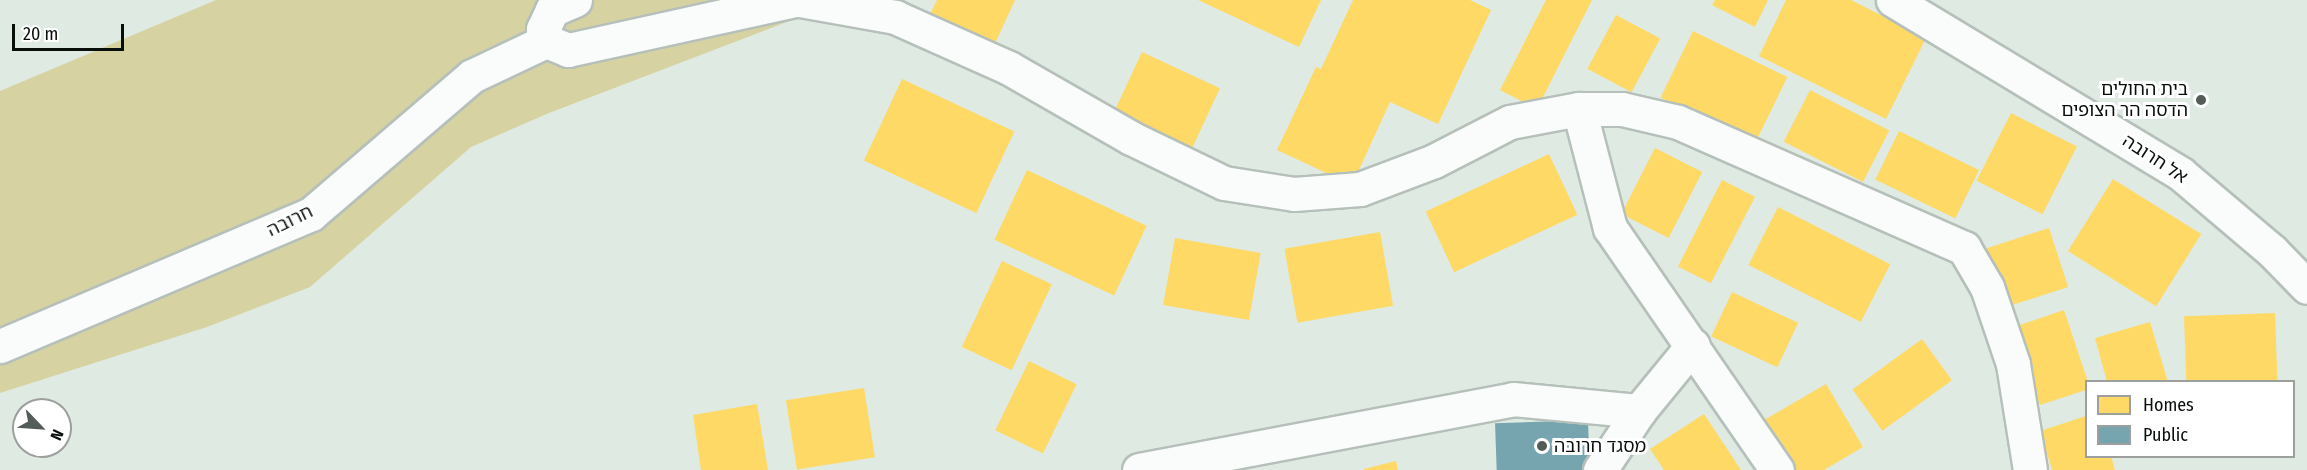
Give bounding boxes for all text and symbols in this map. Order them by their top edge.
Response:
scale bar [15,12,128,50]
text: 20 m [23,23,58,45]
place label: בית החולים הדסה הר הצופים [2061,79,2188,122]
marker: בית החולים הדסה הר הצופים [2192,91,2210,109]
street label: אל חרובה [2118,130,2192,188]
street label: חרובה [264,201,316,241]
legend [2085,380,2295,458]
text: Homes [2143,394,2194,416]
north arrow [12,398,72,458]
text: Public [2143,424,2188,446]
text: N [46,427,68,443]
place label: מסגד חרובה [1554,435,1646,457]
marker: מסגד חרובה [1535,439,1549,453]

